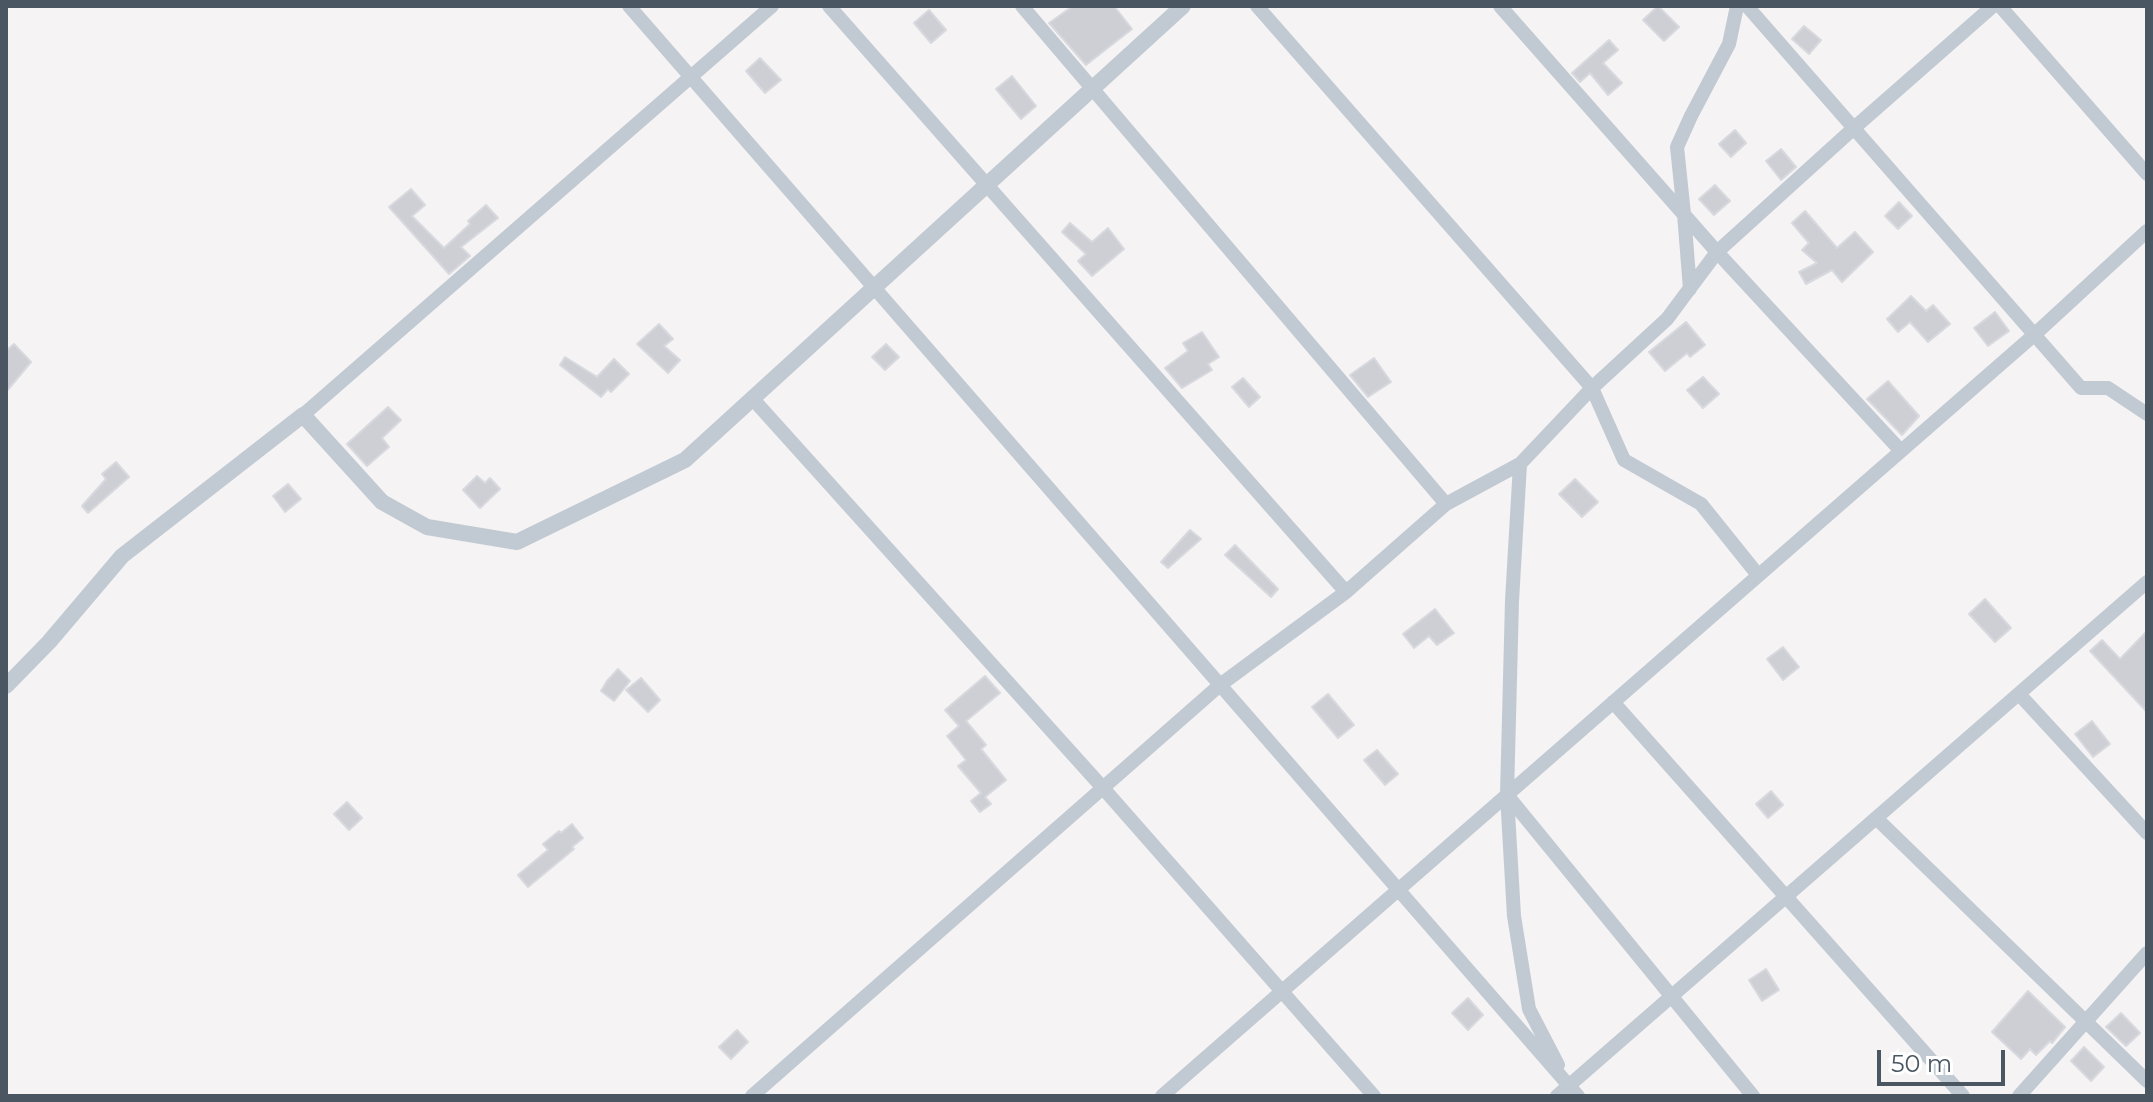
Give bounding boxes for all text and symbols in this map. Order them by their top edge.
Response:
scale bar [1881,1034,2009,1084]
text: 50 m [1891,1049,1952,1078]

